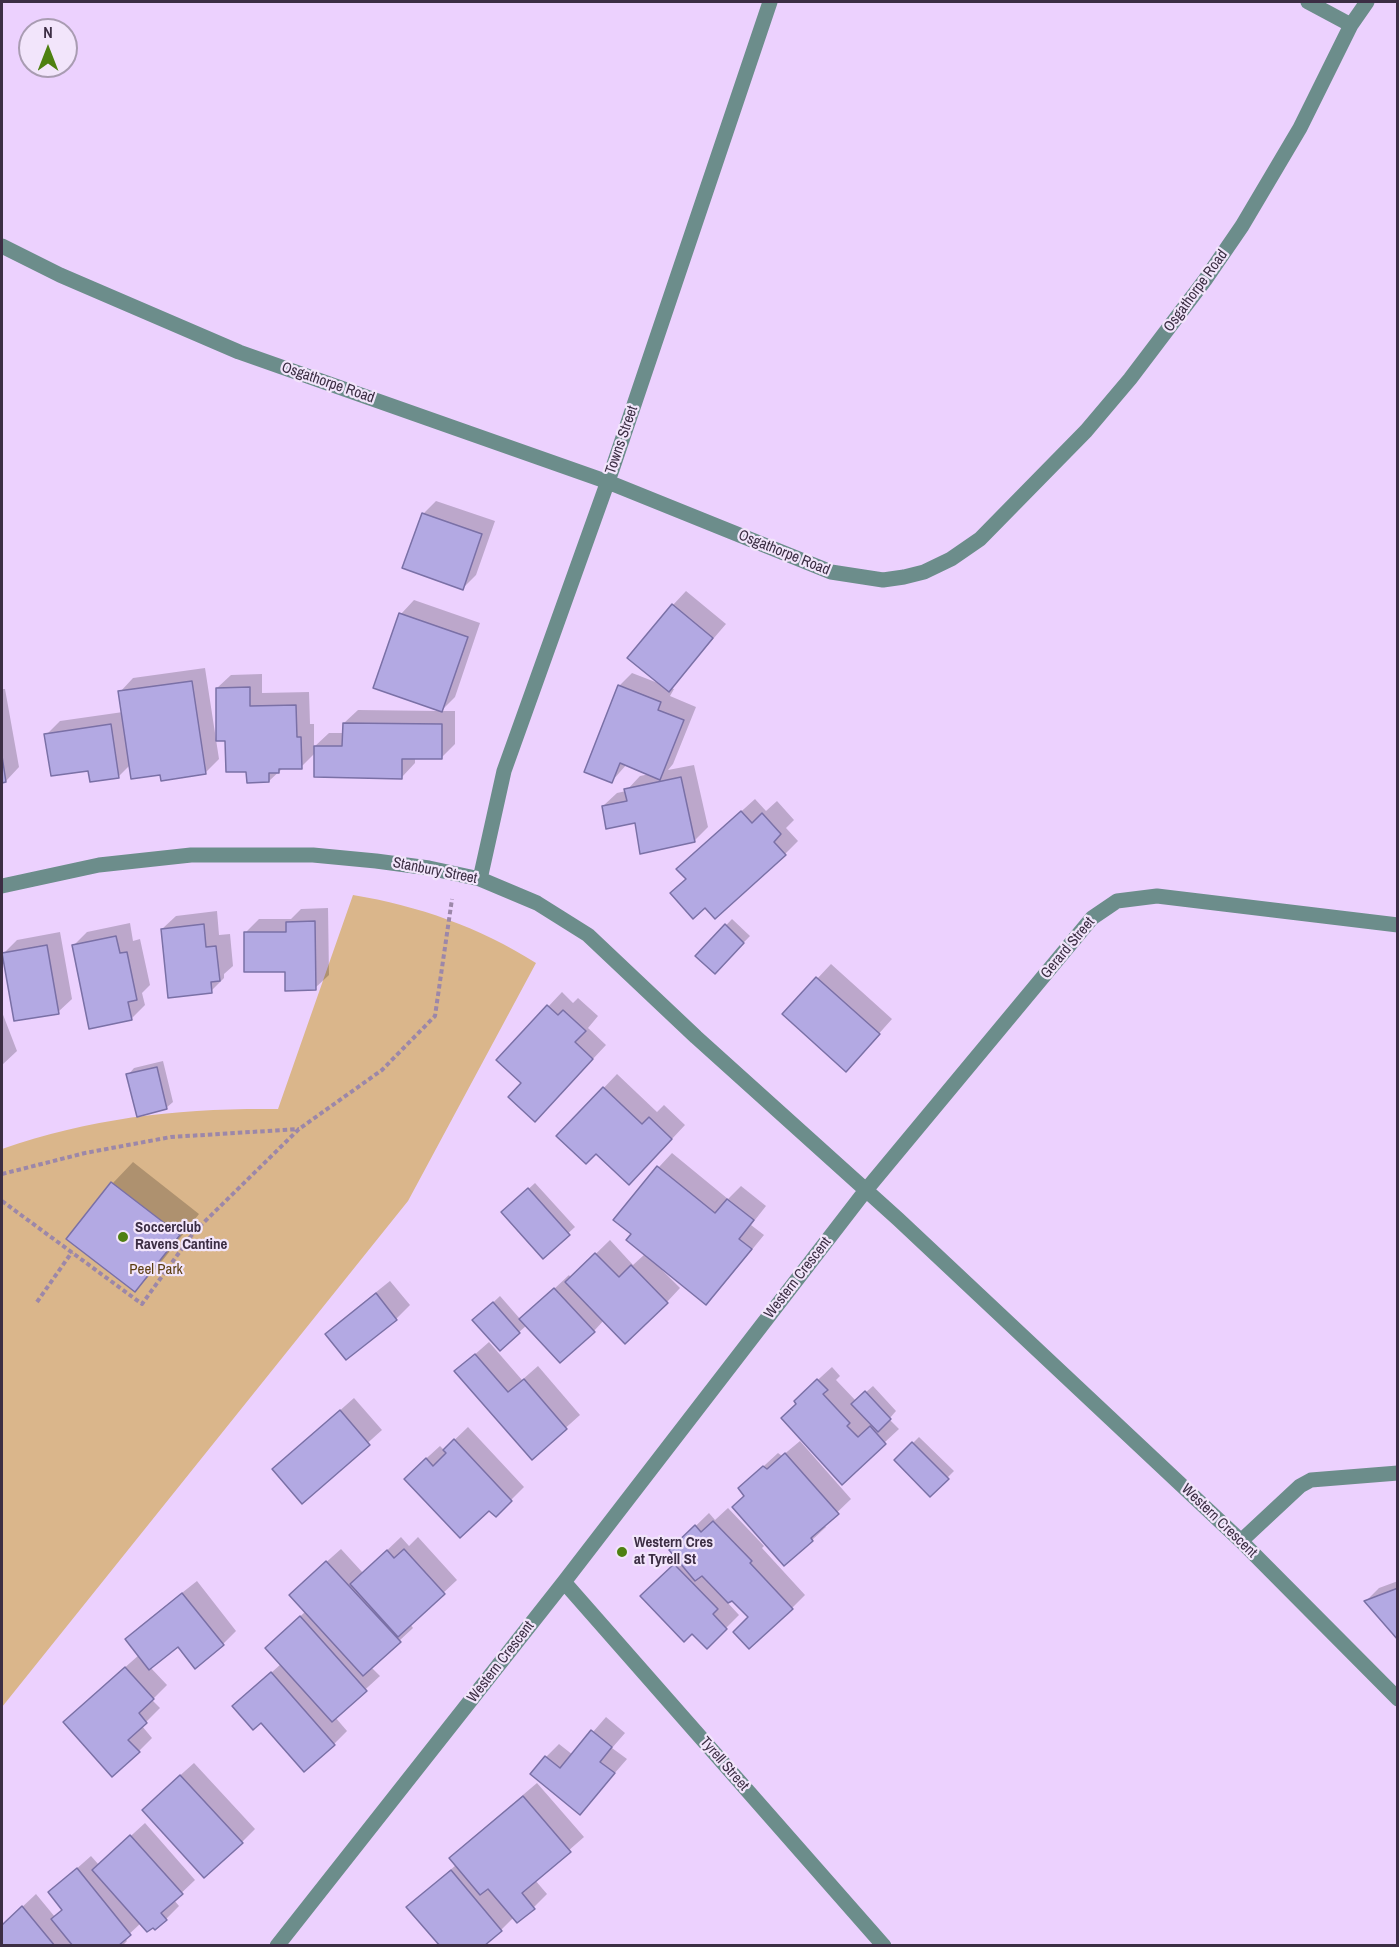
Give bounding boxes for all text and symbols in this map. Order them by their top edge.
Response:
north arrow [18,18,78,78]
text: N [43,21,53,43]
street label: Osgathorpe Road [1160,246,1232,336]
street label: Osgathorpe Road [279,359,377,407]
street label: Towns Street [602,403,642,477]
street label: Osgathorpe Road [736,526,832,580]
street label: Stanbury Street [391,854,479,888]
street label: Gerard Street [1037,914,1099,982]
place label: Soccerclub Ravens Cantine [135,1219,227,1254]
marker: Soccerclub Ravens Cantine [116,1230,130,1244]
street label: Western Crescent [761,1234,835,1322]
park label: Peel Park [129,1261,183,1279]
street label: Western Crescent [1177,1480,1261,1562]
place label: Western Cres at Tyrell St [634,1534,713,1569]
marker: Western Cres at Tyrell St [615,1545,629,1559]
street label: Western Crescent [464,1618,538,1706]
street label: Tyrell Street [696,1733,752,1795]

